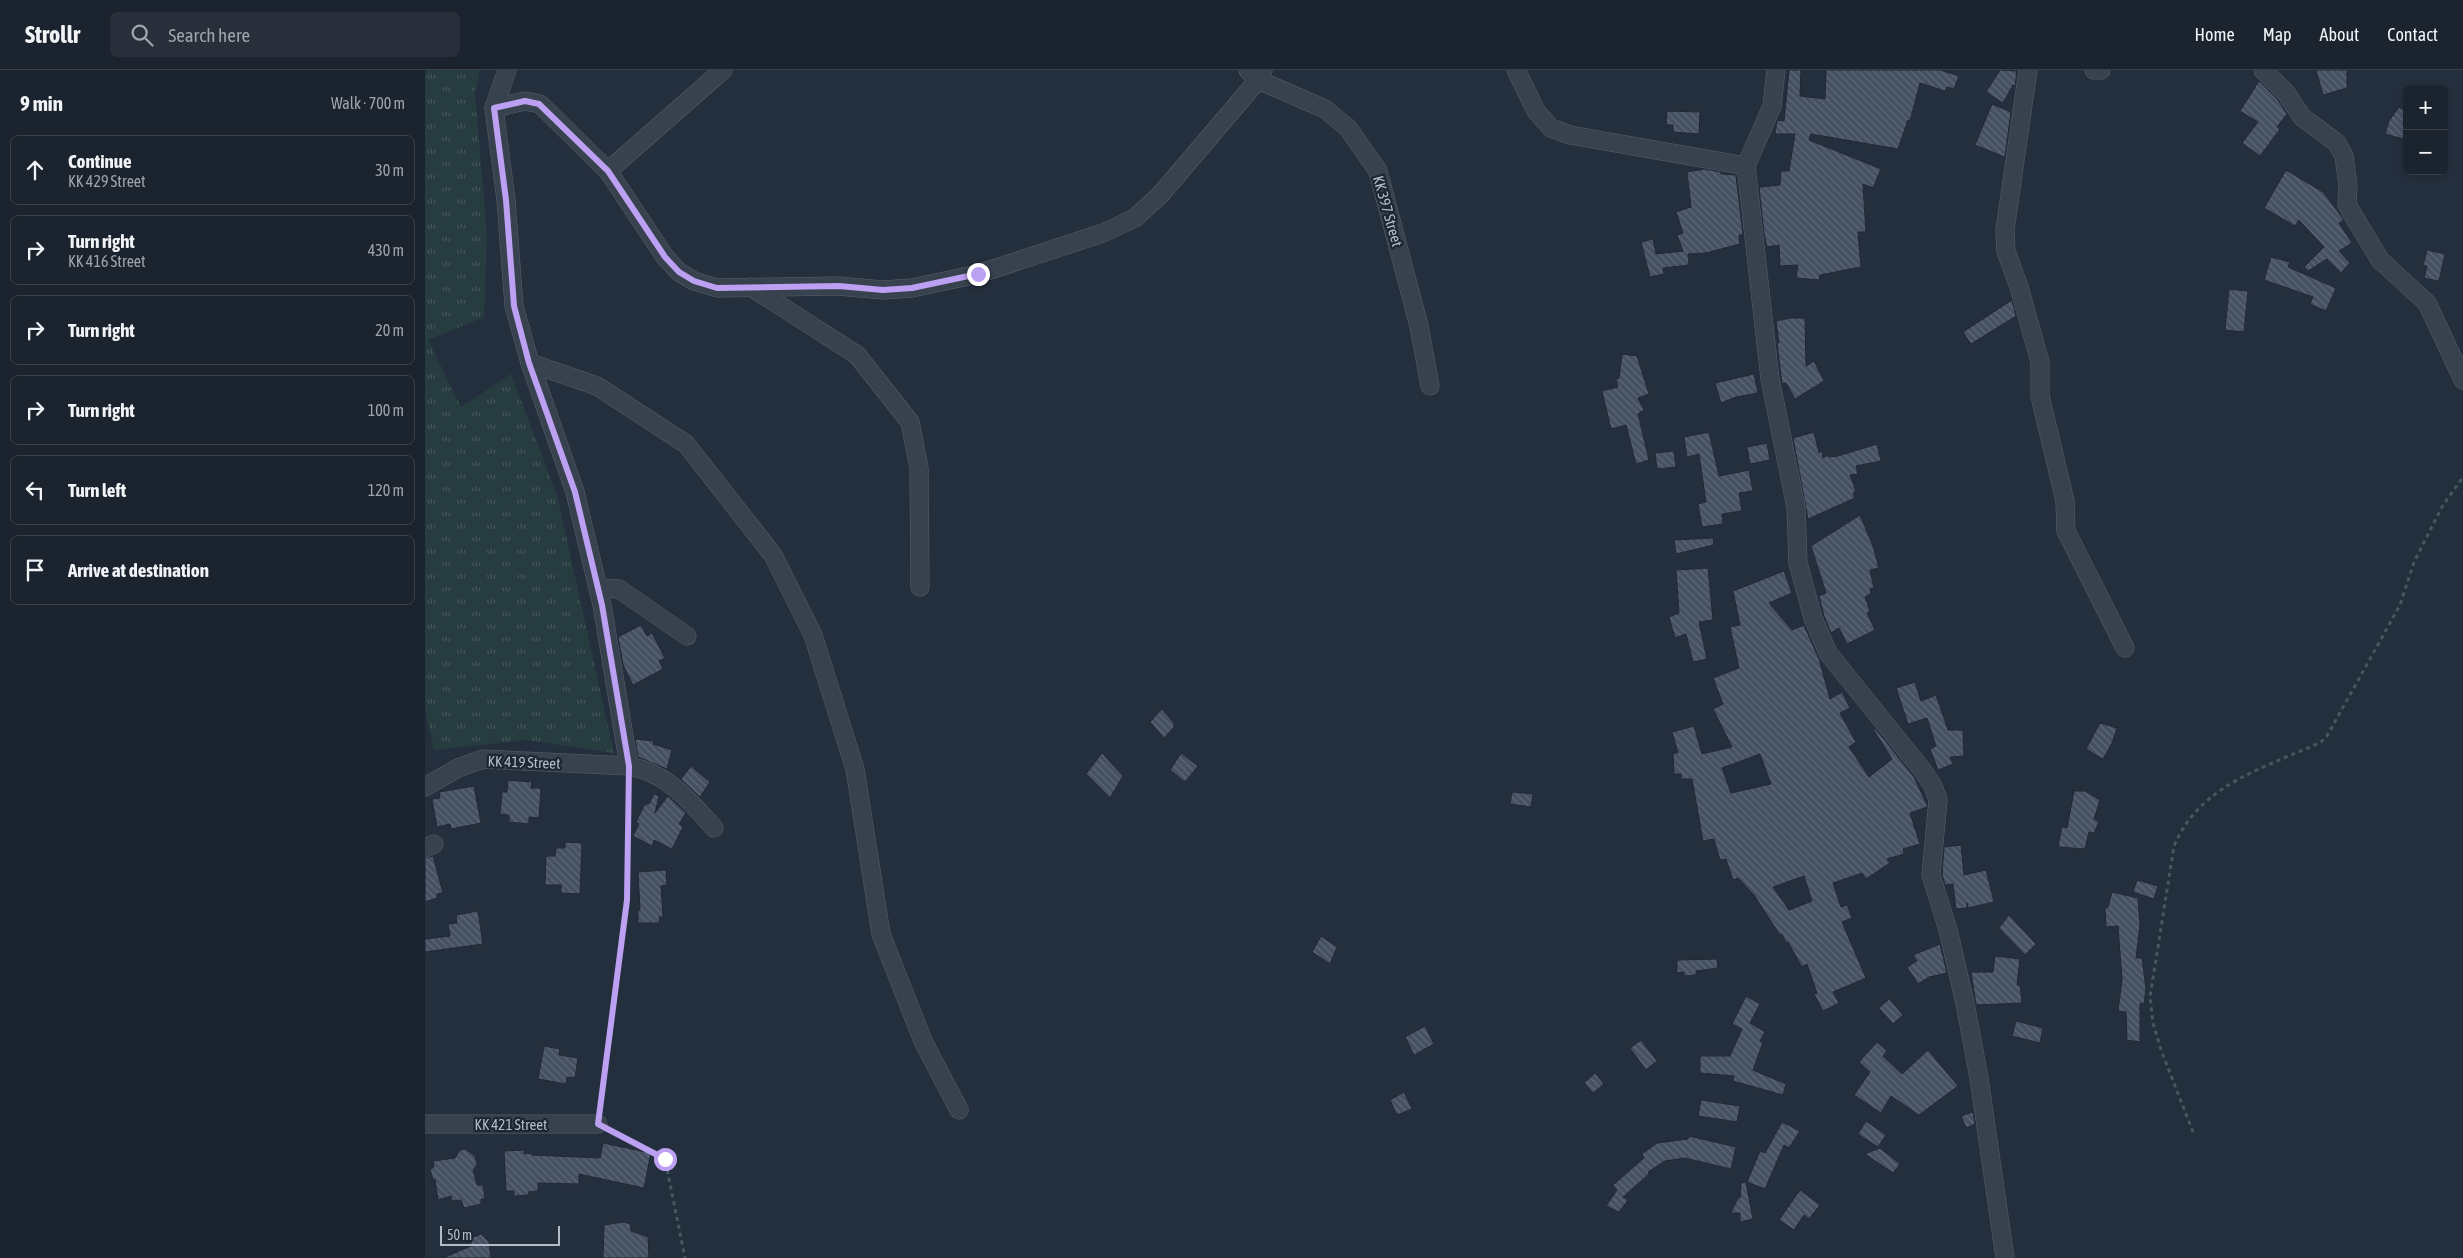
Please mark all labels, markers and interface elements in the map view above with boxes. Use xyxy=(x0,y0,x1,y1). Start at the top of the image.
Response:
search box xyxy=(110,12,460,57)
text: Strollr xyxy=(25,21,80,48)
icon: search xyxy=(128,21,156,49)
text: Search here xyxy=(168,24,250,46)
text: Home xyxy=(2195,24,2235,45)
text: Map xyxy=(2263,24,2292,45)
text: About xyxy=(2320,24,2359,45)
text: Contact xyxy=(2387,24,2438,45)
map controls xyxy=(2403,85,2448,175)
button: + xyxy=(2403,85,2448,130)
text: 9 min xyxy=(20,91,63,115)
text: Walk · 700 m xyxy=(331,94,405,112)
button: − xyxy=(2403,130,2448,175)
text: Continue xyxy=(68,150,132,172)
icon: ahead xyxy=(21,156,49,184)
text: 30 m xyxy=(375,161,404,179)
text: KK 429 Street xyxy=(68,172,146,190)
street label: KK 397 Street xyxy=(1370,174,1406,248)
text: Turn right xyxy=(68,230,135,252)
icon: right xyxy=(21,236,49,264)
text: 430 m xyxy=(368,241,404,259)
text: KK 416 Street xyxy=(68,252,146,270)
route end xyxy=(967,263,990,286)
icon: right xyxy=(21,316,49,344)
text: Turn right xyxy=(68,319,135,341)
text: 20 m xyxy=(375,321,404,339)
icon: right xyxy=(21,396,49,424)
text: Turn right xyxy=(68,399,135,421)
text: 100 m xyxy=(368,401,404,419)
icon: left xyxy=(21,476,49,504)
text: Turn left xyxy=(68,479,126,501)
text: 120 m xyxy=(368,481,404,499)
icon: arrive xyxy=(21,556,49,584)
text: Arrive at destination xyxy=(68,559,209,581)
street label: KK 419 Street xyxy=(487,752,561,772)
street label: KK 421 Street xyxy=(475,1116,547,1133)
route start xyxy=(654,1148,677,1171)
scale bar xyxy=(440,1223,560,1246)
text: 50 m xyxy=(447,1227,472,1243)

